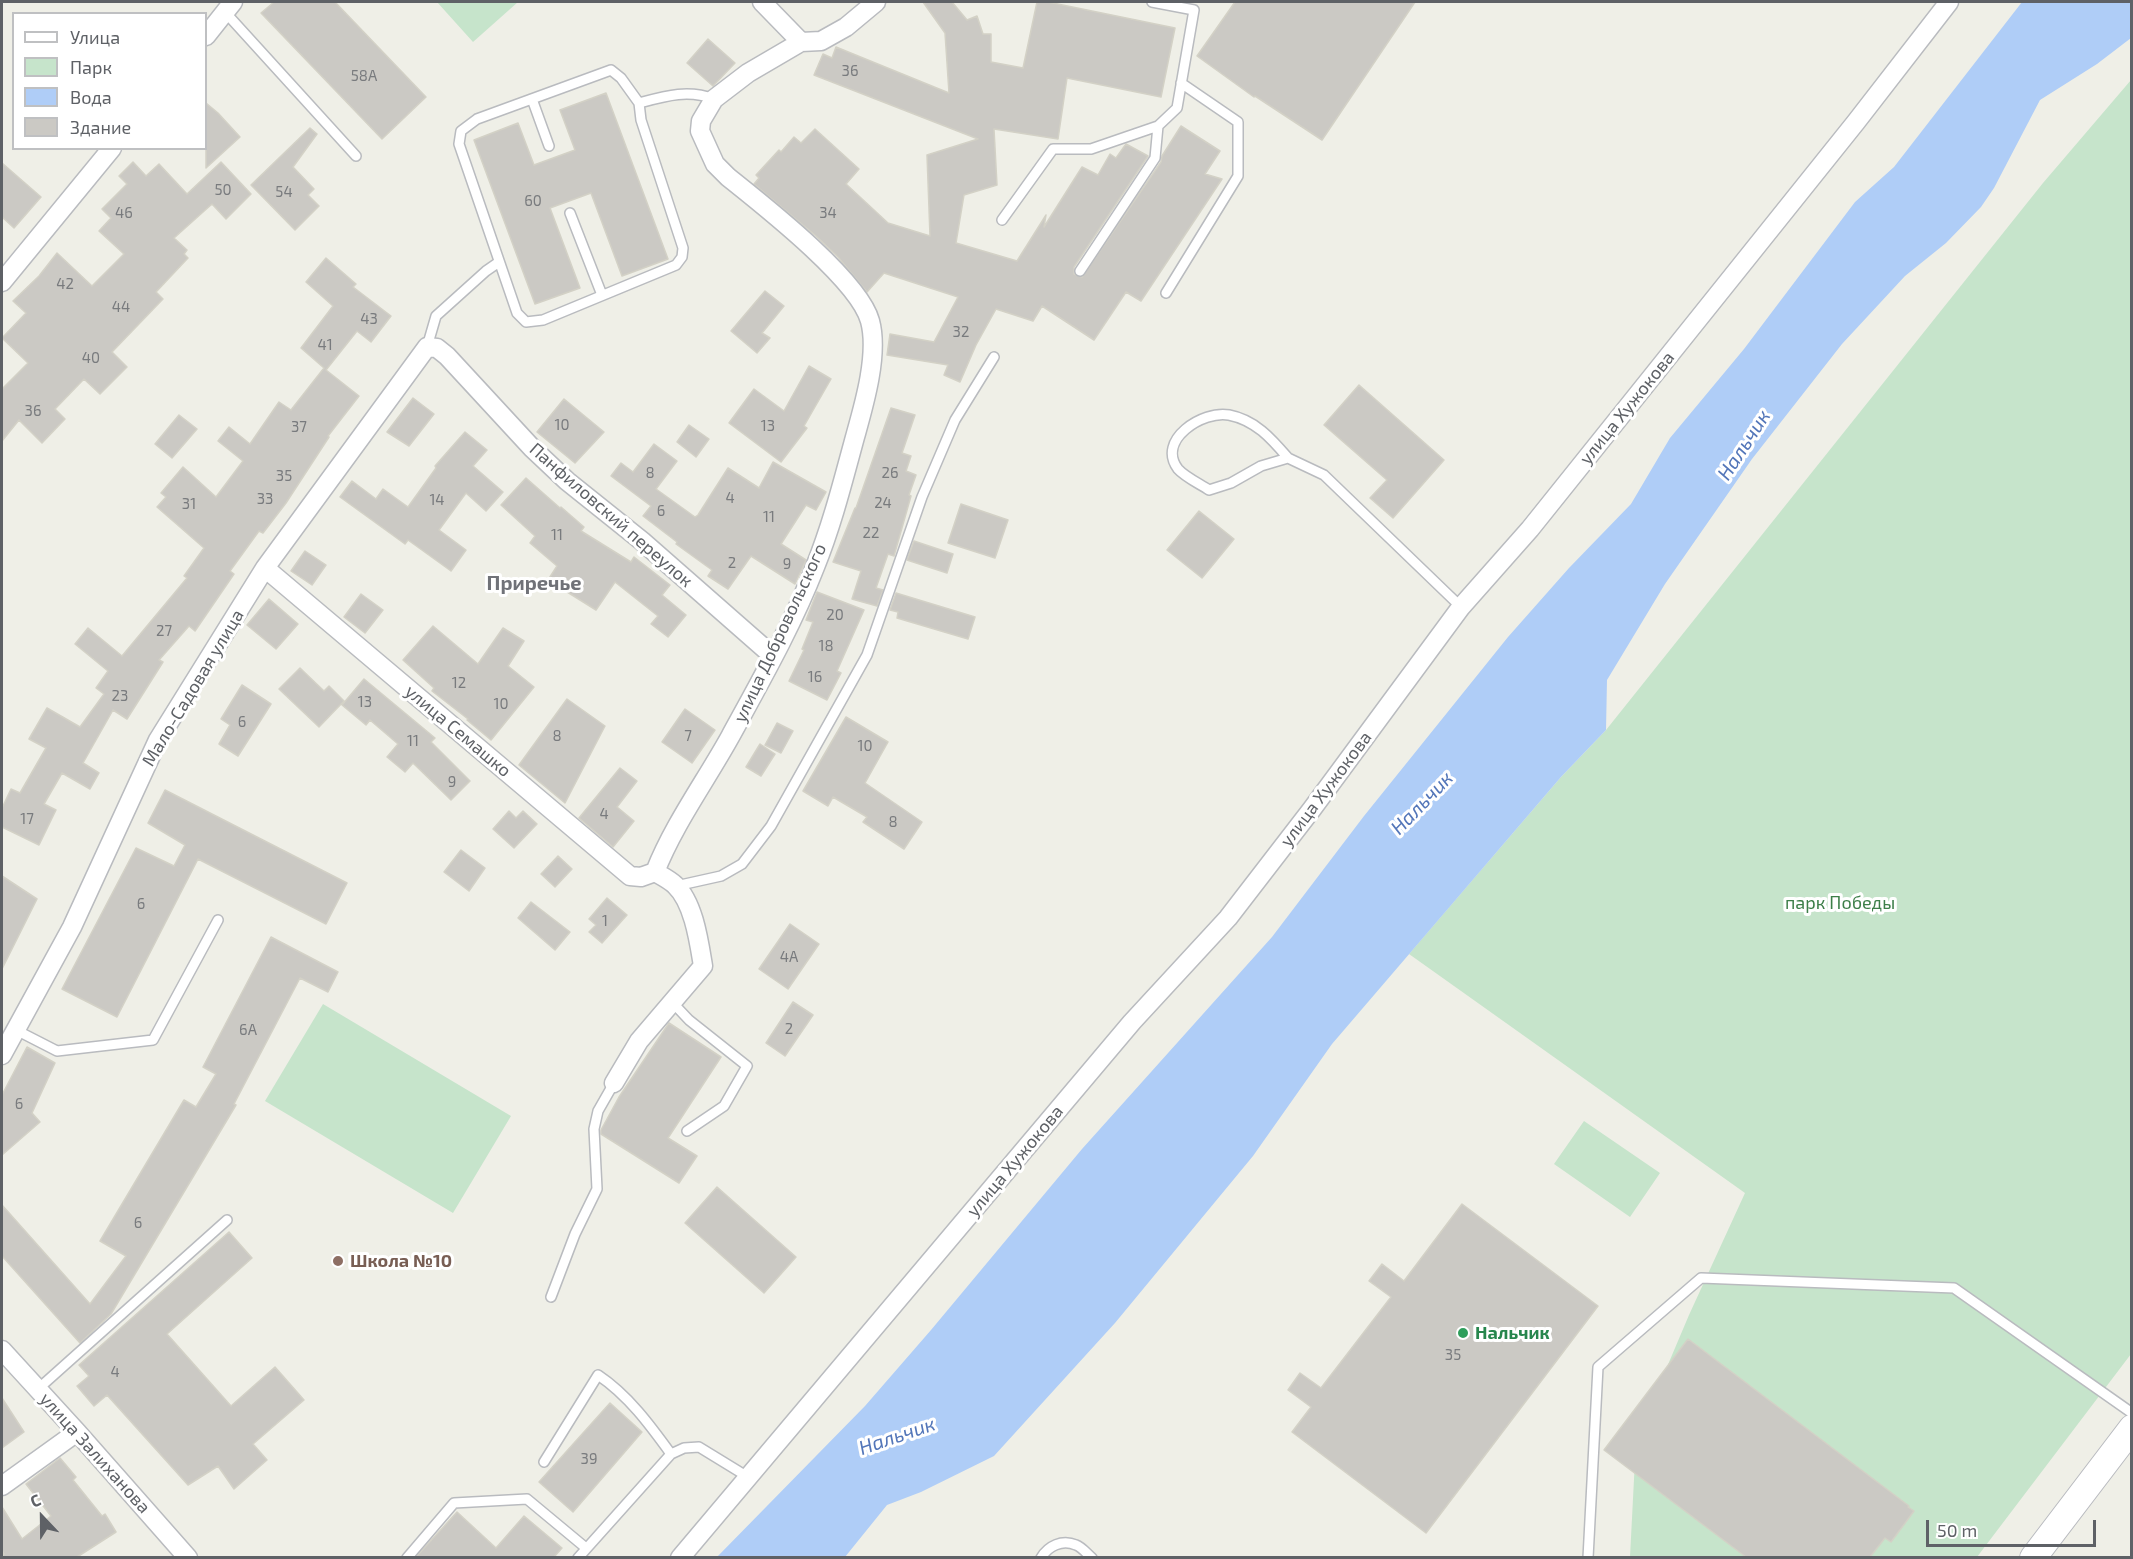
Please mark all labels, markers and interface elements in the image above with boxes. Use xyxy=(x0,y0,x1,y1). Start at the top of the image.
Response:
legend xyxy=(12,12,207,150)
text: Улица xyxy=(70,26,120,48)
text: Парк xyxy=(70,56,112,78)
house number: 36 xyxy=(842,62,858,80)
house number: 58А xyxy=(351,67,377,85)
text: Вода xyxy=(70,86,112,108)
text: Здание xyxy=(70,116,131,138)
house number: 50 xyxy=(214,181,232,199)
house number: 54 xyxy=(275,183,293,201)
house number: 60 xyxy=(524,192,542,210)
house number: 46 xyxy=(115,204,133,222)
house number: 34 xyxy=(819,204,837,222)
house number: 42 xyxy=(56,275,74,293)
house number: 44 xyxy=(112,298,130,316)
house number: 43 xyxy=(360,310,378,328)
house number: 32 xyxy=(953,323,969,341)
house number: 41 xyxy=(317,336,333,354)
street label: улица Хужокова xyxy=(1575,347,1679,469)
house number: 40 xyxy=(82,349,100,367)
house number: 36 xyxy=(25,402,41,420)
water label: Нальчик xyxy=(1712,405,1776,485)
house number: 10 xyxy=(554,416,570,434)
house number: 13 xyxy=(761,417,775,435)
house number: 37 xyxy=(291,418,307,436)
street label: Панфиловский переулок xyxy=(525,438,697,592)
house number: 8 xyxy=(645,464,655,482)
house number: 26 xyxy=(881,464,899,482)
house number: 35 xyxy=(276,467,292,485)
house number: 4 xyxy=(725,489,735,507)
house number: 33 xyxy=(257,490,273,508)
house number: 14 xyxy=(429,491,445,509)
house number: 24 xyxy=(874,494,892,512)
house number: 31 xyxy=(182,495,196,513)
house number: 6 xyxy=(657,502,665,520)
house number: 11 xyxy=(763,508,775,526)
house number: 22 xyxy=(863,524,879,542)
house number: 11 xyxy=(551,526,563,544)
street label: улица Добровольского xyxy=(729,540,831,726)
house number: 2 xyxy=(728,554,736,572)
house number: 9 xyxy=(783,555,791,573)
district label: Приречье xyxy=(487,571,581,595)
street label: Мало-Садовая улица xyxy=(138,606,248,770)
house number: 20 xyxy=(826,606,844,624)
house number: 27 xyxy=(156,622,172,640)
house number: 18 xyxy=(818,637,834,655)
house number: 16 xyxy=(808,668,822,686)
house number: 12 xyxy=(452,674,466,692)
street label: улица Семашко xyxy=(401,680,515,782)
house number: 23 xyxy=(112,687,128,705)
house number: 13 xyxy=(358,693,372,711)
house number: 10 xyxy=(493,695,509,713)
house number: 6 xyxy=(238,713,246,731)
house number: 8 xyxy=(552,727,562,745)
house number: 7 xyxy=(684,727,692,745)
street label: улица Хужокова xyxy=(1276,727,1376,851)
house number: 11 xyxy=(407,732,419,750)
house number: 10 xyxy=(857,737,873,755)
water label: Нальчик xyxy=(1386,766,1458,840)
house number: 9 xyxy=(448,773,456,791)
house number: 4 xyxy=(599,805,609,823)
house number: 17 xyxy=(20,810,34,828)
house number: 8 xyxy=(888,813,898,831)
park label: парк Победы xyxy=(1785,892,1895,914)
house number: 6 xyxy=(137,895,145,913)
house number: 1 xyxy=(602,912,608,930)
house number: 4А xyxy=(780,948,798,966)
house number: 2 xyxy=(785,1020,793,1038)
house number: 6А xyxy=(239,1021,257,1039)
house number: 6 xyxy=(15,1095,23,1113)
street label: улица Хужокова xyxy=(962,1101,1068,1221)
house number: 6 xyxy=(134,1214,142,1232)
place label: Школа №10 xyxy=(350,1250,452,1272)
marker: Школа №10 xyxy=(331,1254,345,1268)
place label: Нальчик xyxy=(1475,1322,1550,1344)
marker: Нальчик xyxy=(1456,1326,1470,1340)
house number: 35 xyxy=(1445,1346,1461,1364)
house number: 4 xyxy=(110,1363,120,1381)
street label: улица Залиханова xyxy=(35,1388,155,1518)
water label: Нальчик xyxy=(856,1412,938,1460)
house number: 39 xyxy=(581,1450,597,1468)
north arrow xyxy=(12,1487,72,1547)
text: С xyxy=(27,1489,43,1510)
scale bar xyxy=(1929,1508,2098,1546)
text: 50 m xyxy=(1937,1519,1977,1541)

